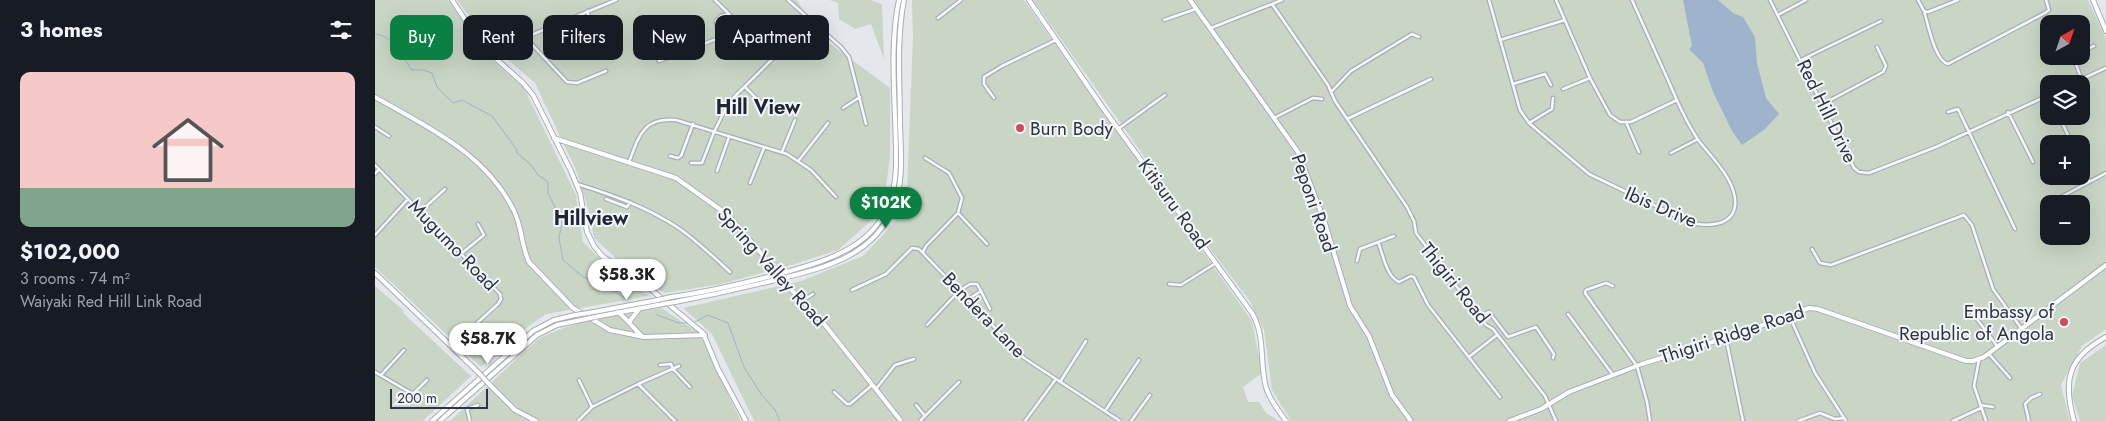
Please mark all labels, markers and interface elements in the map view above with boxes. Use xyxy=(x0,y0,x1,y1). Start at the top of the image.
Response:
text: 3 homes xyxy=(20,15,103,45)
chip: Buy xyxy=(390,15,453,60)
chip: Rent xyxy=(463,15,533,60)
chip: Filters xyxy=(543,15,623,60)
chip: New xyxy=(633,15,705,60)
chip: Apartment xyxy=(715,15,829,60)
north arrow xyxy=(2040,15,2090,65)
map controls xyxy=(2040,15,2090,245)
icon: filters xyxy=(327,16,355,44)
street label: Red Hill Drive xyxy=(1790,55,1864,168)
button: layers xyxy=(2040,75,2090,125)
district label: Hill View xyxy=(716,93,801,122)
icon: home xyxy=(143,105,233,195)
place label: Burn Body xyxy=(1030,115,1114,142)
marker: Burn Body xyxy=(1014,122,1026,134)
button: + xyxy=(2040,135,2090,185)
street label: Peponi Road xyxy=(1285,150,1343,256)
street label: Kitisuru Road xyxy=(1132,153,1216,255)
street label: Ibis Drive xyxy=(1621,180,1701,234)
pin: $102K xyxy=(851,186,921,229)
text: $102K xyxy=(861,191,911,214)
street label: Mugumo Road xyxy=(402,193,504,297)
button: − xyxy=(2040,195,2090,245)
street label: Spring Valley Road xyxy=(711,201,833,333)
district label: Hillview xyxy=(554,204,629,233)
text: $102,000 xyxy=(20,237,120,267)
street label: Thigiri Road xyxy=(1414,237,1496,329)
pin: $58.3K xyxy=(586,258,668,301)
text: $58.3K xyxy=(599,263,655,286)
street label: Bendera Lane xyxy=(936,266,1032,364)
text: 3 rooms · 74 m² xyxy=(20,267,130,290)
text: Waiyaki Red Hill Link Road xyxy=(20,290,202,313)
street label: Thigiri Ridge Road xyxy=(1656,298,1808,370)
place label: Embassy of Republic of Angola xyxy=(1899,298,2055,347)
marker: Embassy of Republic of Angola xyxy=(2058,316,2070,328)
pin: $58.7K xyxy=(447,322,529,365)
text: $58.7K xyxy=(460,327,516,350)
scale bar xyxy=(390,386,487,409)
text: 200 m xyxy=(397,388,437,408)

